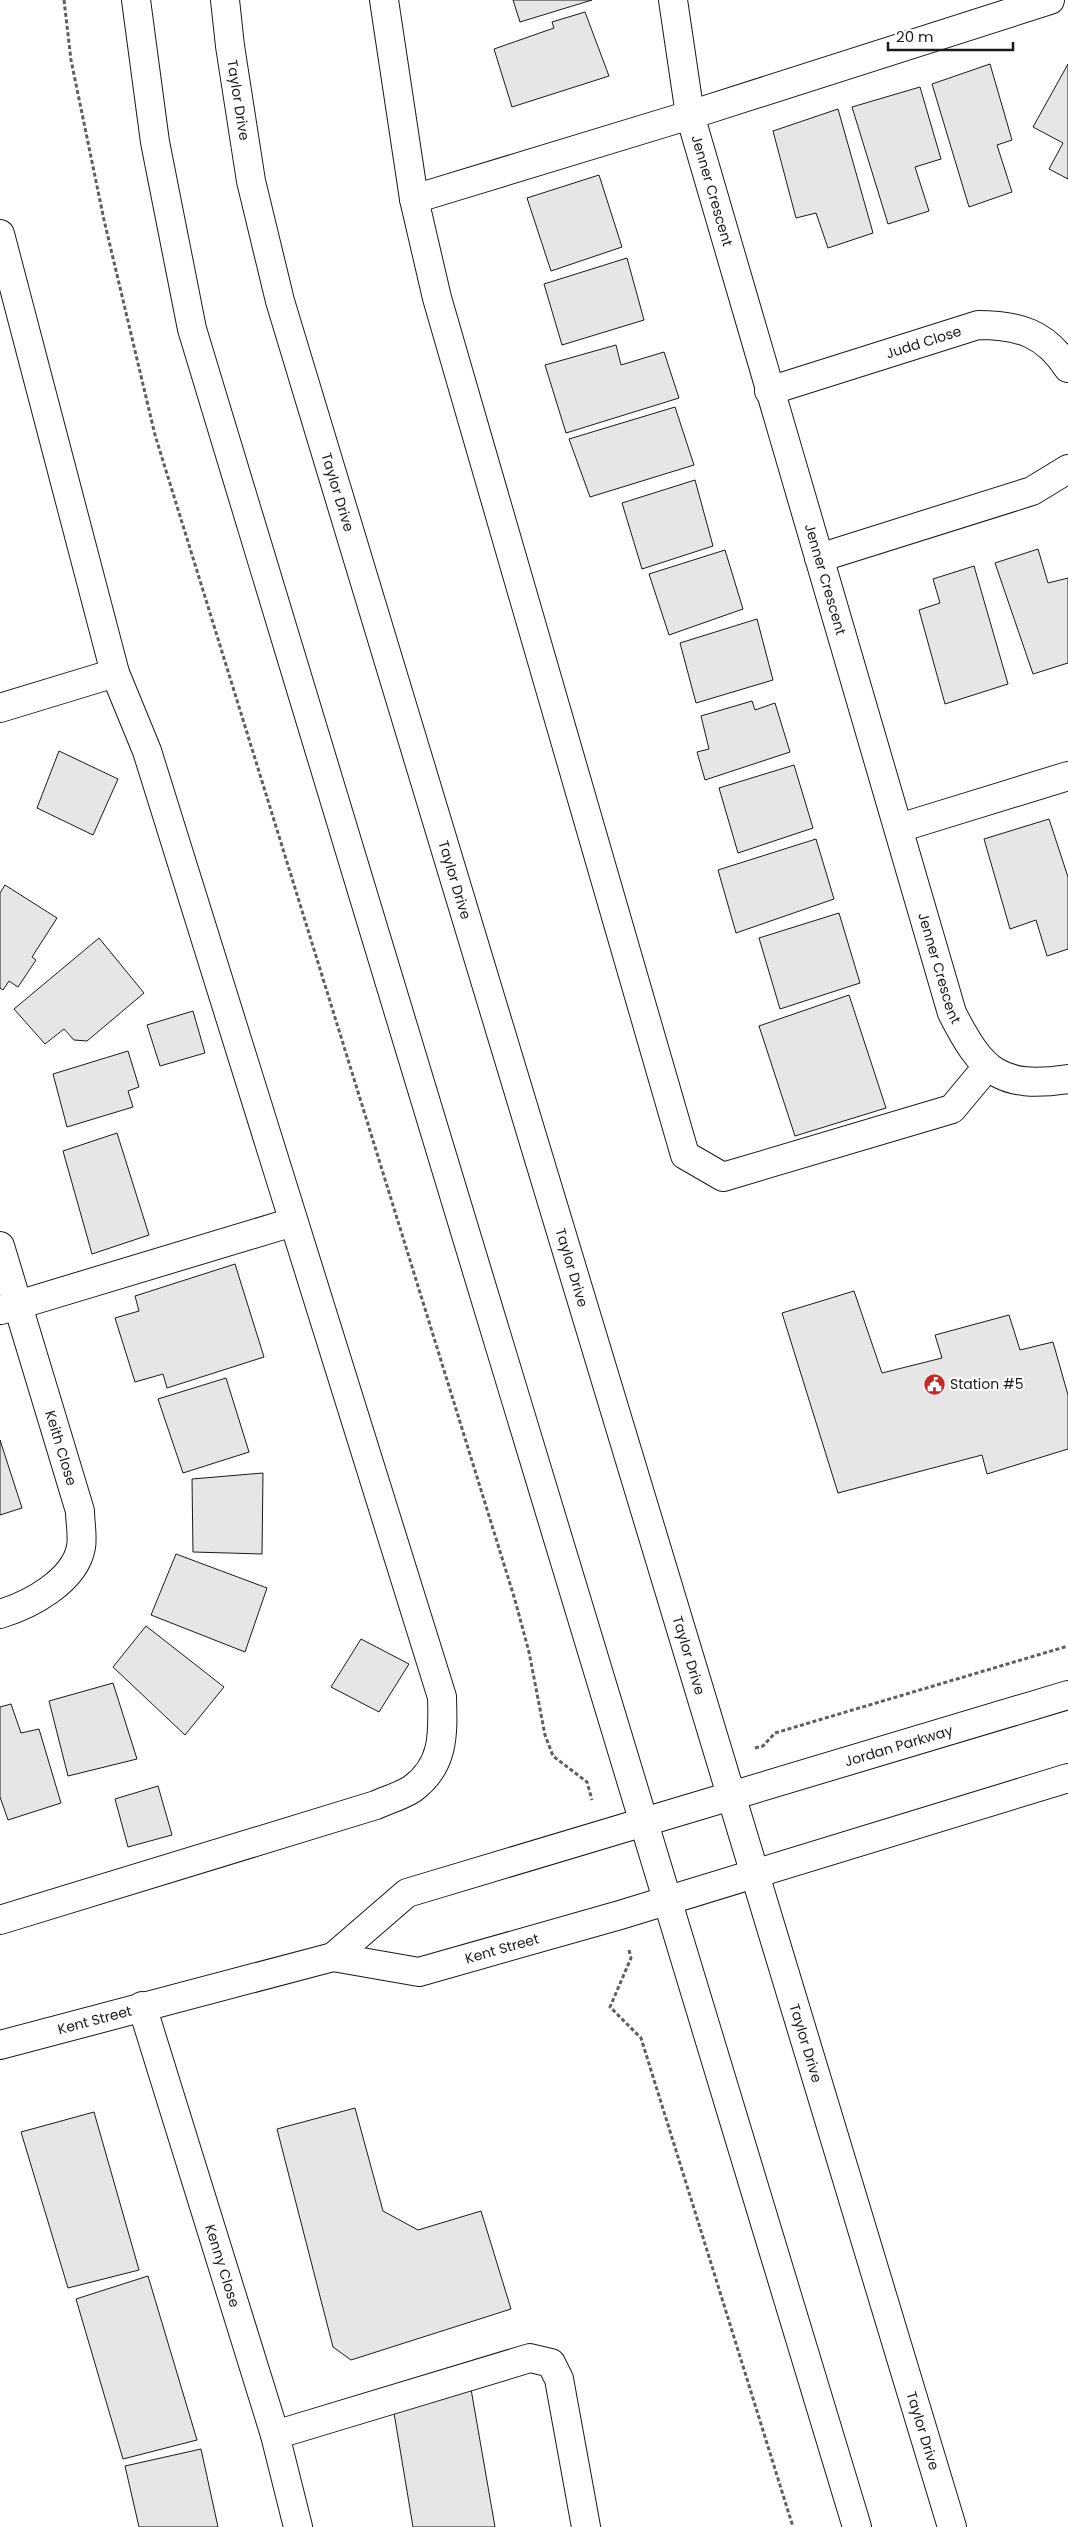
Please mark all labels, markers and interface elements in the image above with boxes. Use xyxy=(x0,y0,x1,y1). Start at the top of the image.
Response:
scale bar xyxy=(888,20,1013,52)
text: 20 m xyxy=(896,26,934,47)
street label: Taylor Drive xyxy=(222,58,255,142)
street label: Jenner Crescent xyxy=(686,133,738,249)
street label: Judd Close xyxy=(883,321,964,364)
street label: Taylor Drive xyxy=(316,450,359,534)
street label: Jenner Crescent xyxy=(800,521,851,637)
street label: Taylor Drive xyxy=(433,838,476,922)
street label: Jenner Crescent xyxy=(913,910,966,1027)
street label: Taylor Drive xyxy=(550,1226,593,1310)
public building icon: Station #5 xyxy=(922,1372,946,1396)
place label: Station #5 xyxy=(950,1374,1024,1394)
street label: Keith Close xyxy=(40,1408,82,1488)
street label: Taylor Drive xyxy=(667,1613,710,1697)
street label: Jordan Parkway xyxy=(842,1720,955,1771)
street label: Kent Street xyxy=(463,1928,541,1968)
street label: Kent Street xyxy=(55,2001,134,2039)
street label: Taylor Drive xyxy=(785,2001,827,2085)
street label: Kenny Close xyxy=(200,2222,245,2310)
street label: Taylor Drive xyxy=(902,2389,944,2473)

